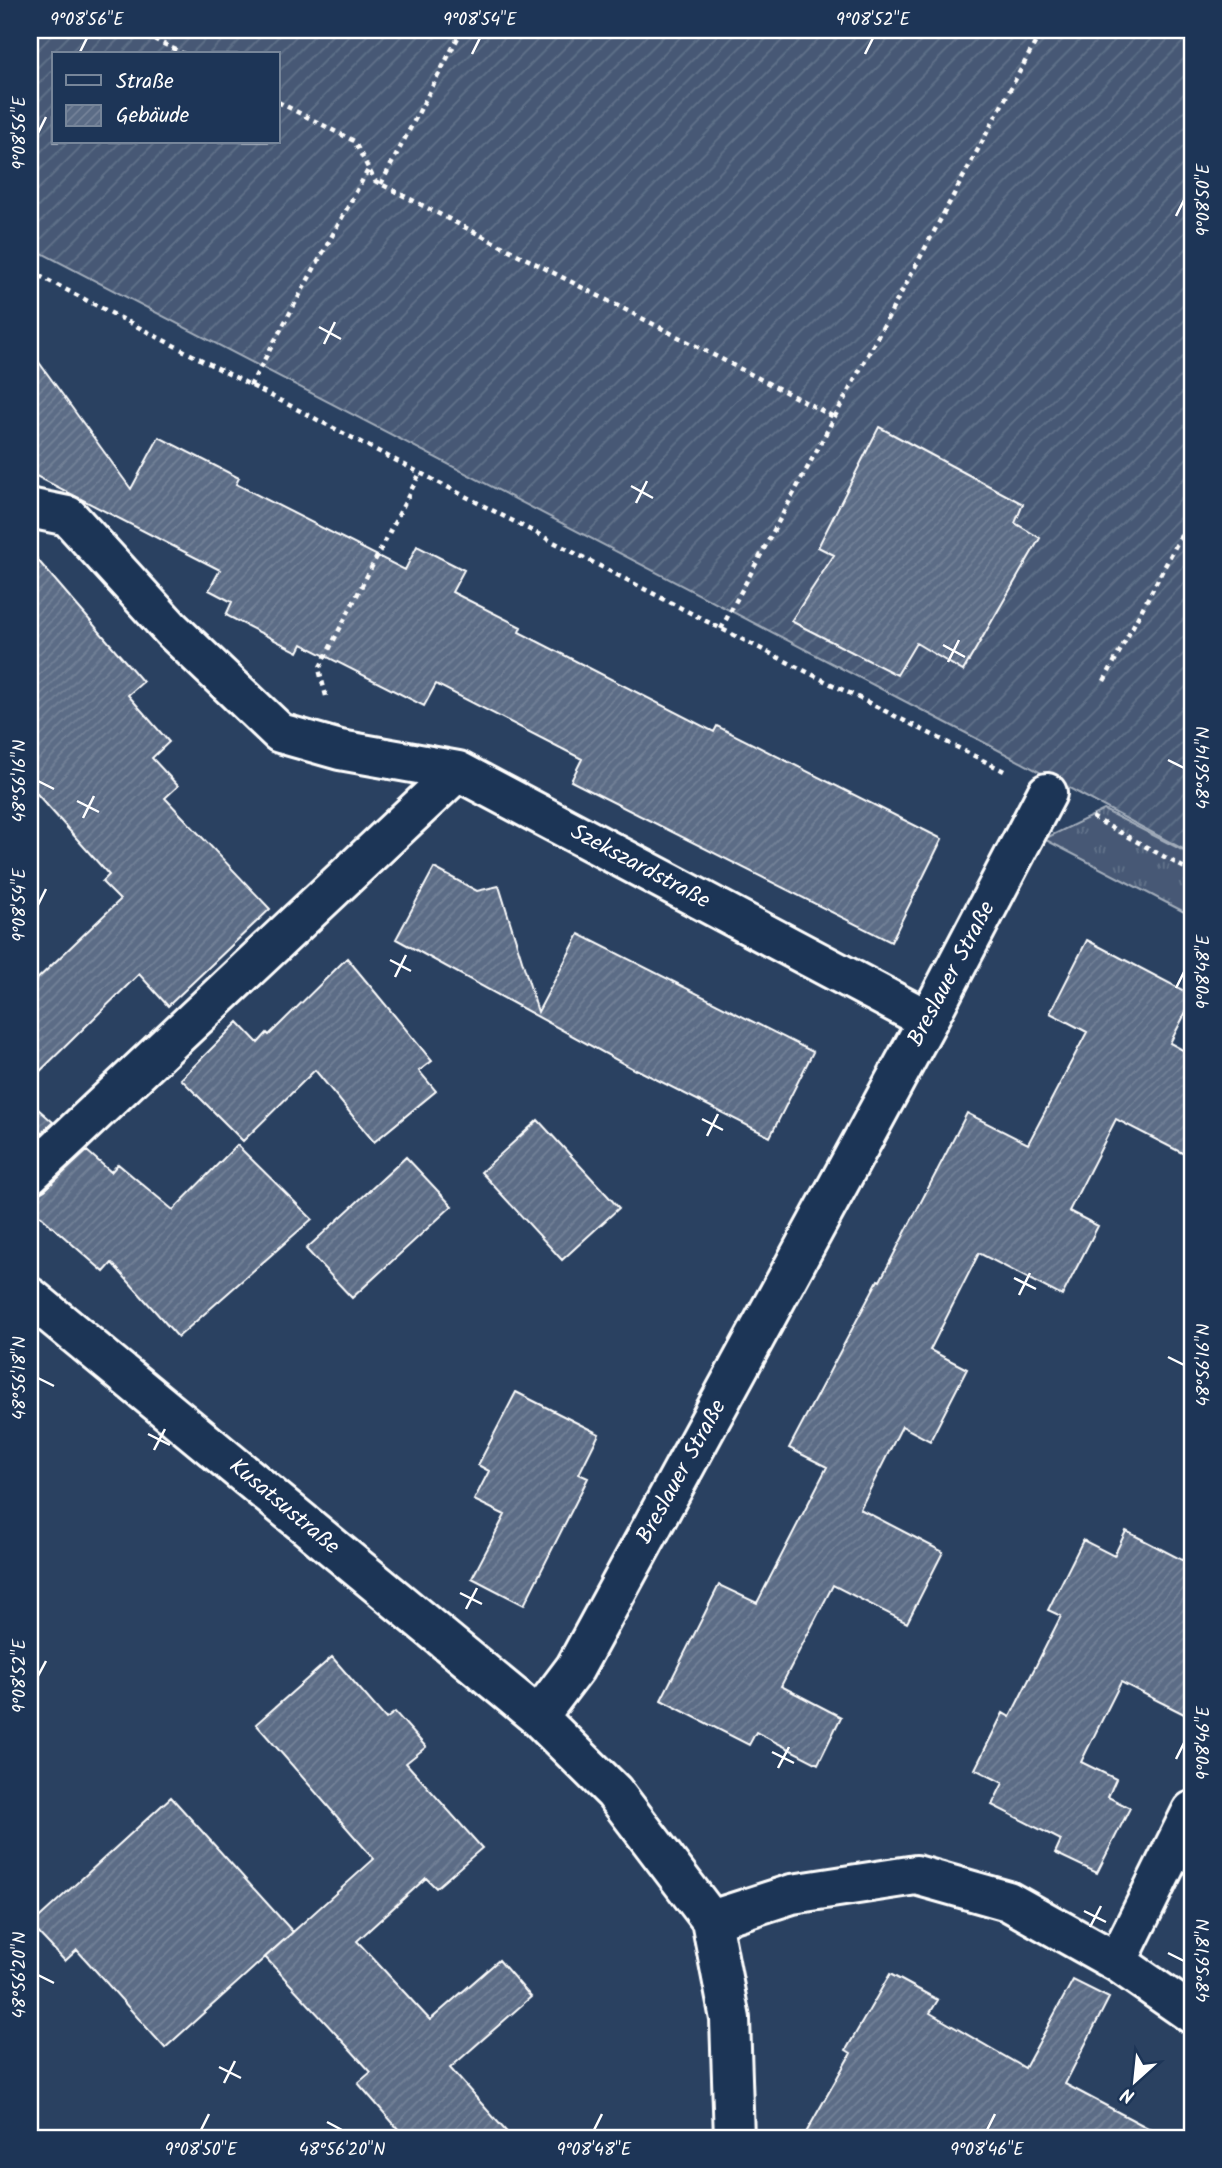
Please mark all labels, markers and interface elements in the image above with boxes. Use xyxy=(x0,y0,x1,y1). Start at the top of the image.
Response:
text: 9°08'56"E xyxy=(50,6,124,35)
text: 9°08'54"E xyxy=(443,6,517,35)
text: 9°08'52"E xyxy=(836,6,910,35)
legend xyxy=(52,52,280,144)
text: Straße xyxy=(116,66,174,99)
text: 9°08'56"E xyxy=(6,96,35,170)
text: Gebäude xyxy=(116,100,190,133)
text: 9°08'50"E xyxy=(1190,163,1219,236)
text: 48°56'14"N xyxy=(1190,727,1219,809)
text: 48°56'16"N xyxy=(6,740,35,822)
street label: Szekszardstraße xyxy=(563,815,717,919)
text: 9°08'54"E xyxy=(6,868,35,942)
street label: Breslauer Straße xyxy=(898,895,1006,1053)
text: 9°08'48"E xyxy=(1190,934,1219,1009)
text: 48°56'16"N xyxy=(1190,1324,1219,1406)
text: 48°56'18"N xyxy=(6,1336,35,1420)
street label: Breslauer Straße xyxy=(627,1393,737,1551)
street label: Kusatsustraße xyxy=(220,1450,348,1564)
text: 9°08'52"E xyxy=(6,1639,35,1713)
text: 9°08'46"E xyxy=(1190,1706,1219,1780)
text: 48°56'18"N xyxy=(1190,1919,1219,2003)
text: 48°56'20"N xyxy=(6,1932,35,2018)
north arrow xyxy=(1100,2046,1170,2116)
text: N xyxy=(1116,2078,1140,2110)
text: 9°08'50"E xyxy=(165,2136,238,2165)
text: 48°56'20"N xyxy=(299,2136,385,2165)
text: 9°08'48"E xyxy=(557,2136,632,2165)
text: 9°08'46"E xyxy=(950,2136,1024,2165)

